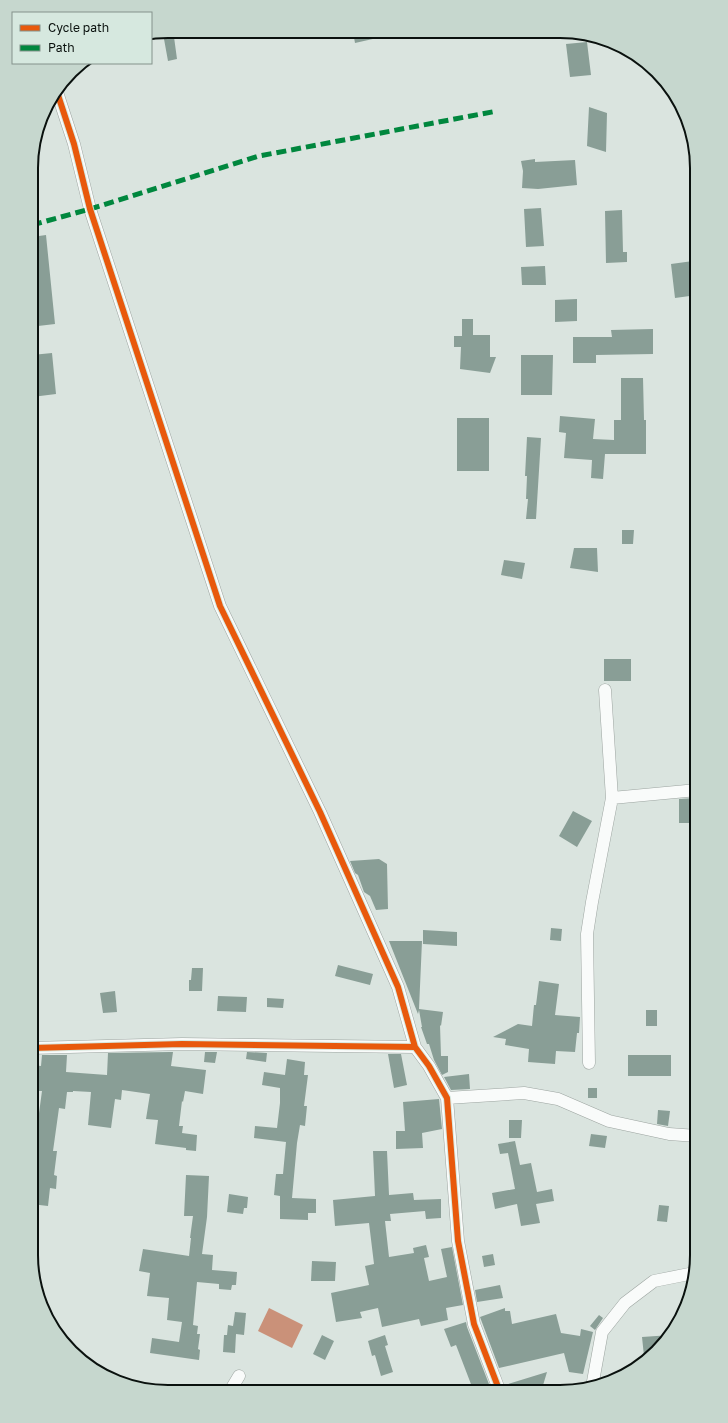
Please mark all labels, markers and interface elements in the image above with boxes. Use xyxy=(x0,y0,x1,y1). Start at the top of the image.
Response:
legend xyxy=(12,12,152,64)
text: Cycle path xyxy=(48,20,109,35)
text: Path xyxy=(48,40,75,55)

